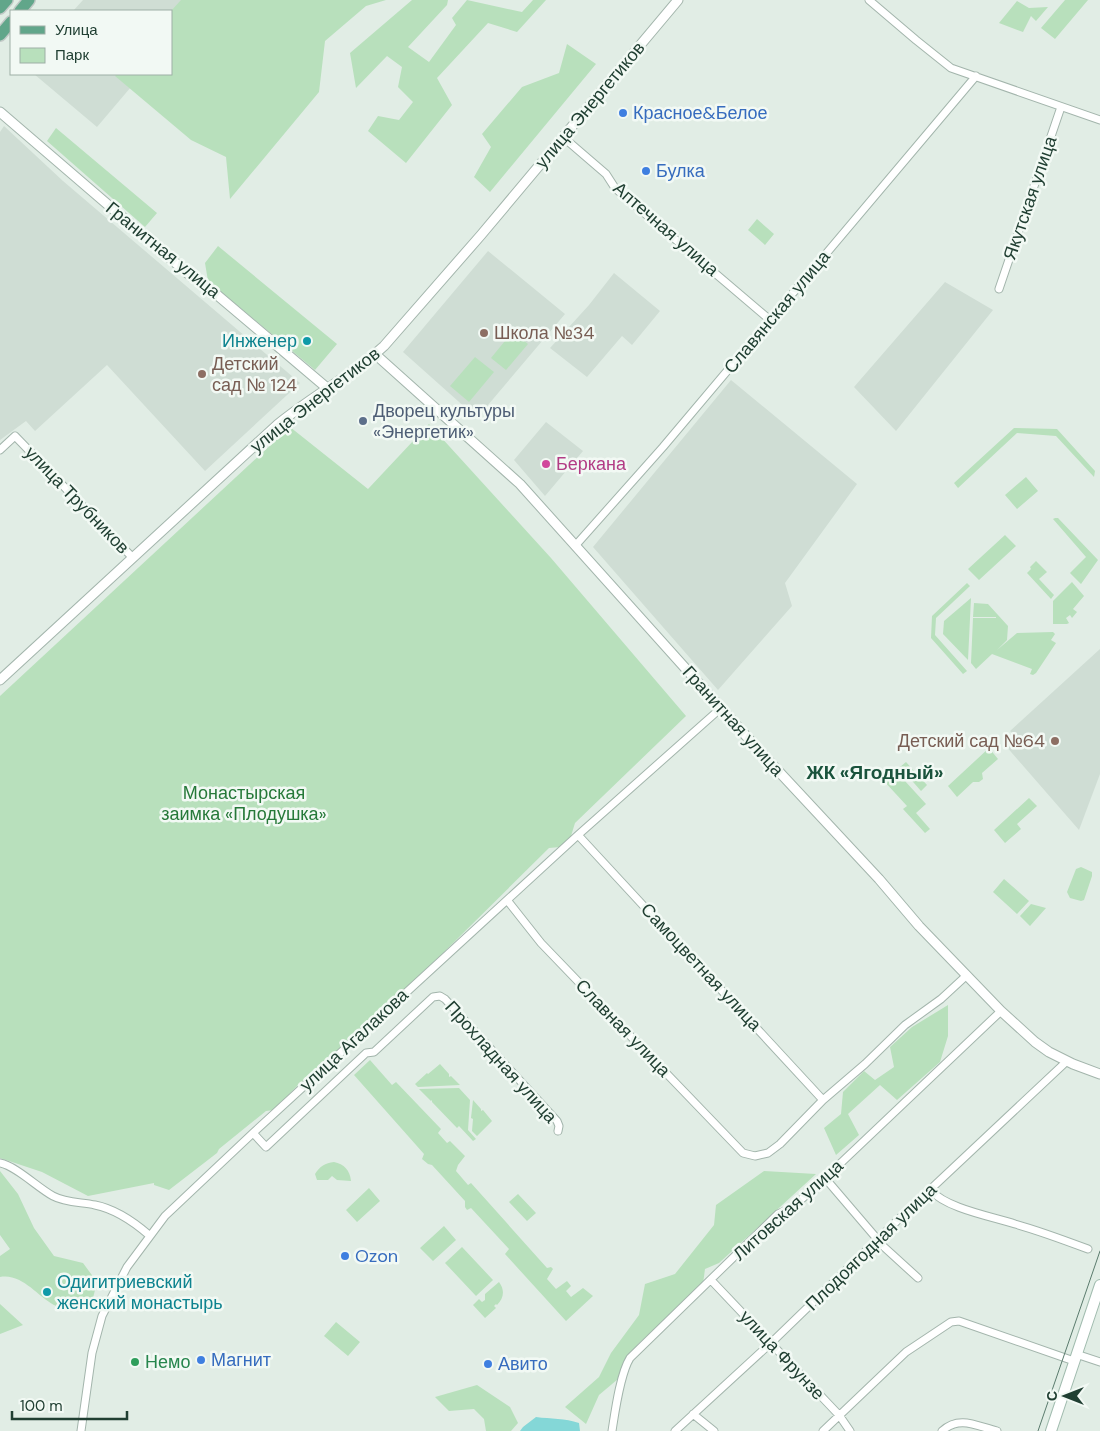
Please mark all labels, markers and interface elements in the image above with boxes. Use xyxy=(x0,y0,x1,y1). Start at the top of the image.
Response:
legend xyxy=(10,10,172,75)
text: Улица xyxy=(55,20,98,40)
street label: улица Энергетиков xyxy=(530,36,650,174)
text: Парк xyxy=(55,45,89,65)
place label: Красное&Белое xyxy=(633,101,768,125)
marker: Красное&Белое xyxy=(617,107,629,119)
street label: Якутская улица xyxy=(998,132,1063,263)
place label: Булка xyxy=(656,159,706,183)
marker: Булка xyxy=(640,165,652,177)
street label: Аптечная улица xyxy=(608,176,725,282)
street label: Гранитная улица xyxy=(101,196,226,304)
street label: Славянская улица xyxy=(718,245,836,379)
place label: Школа №34 xyxy=(494,321,594,345)
marker: Школа №34 xyxy=(478,327,490,339)
place label: Инженер xyxy=(222,329,297,353)
marker: Инженер xyxy=(301,335,313,347)
street label: улица Энергетиков xyxy=(245,342,385,458)
place label: Детский сад № 124 xyxy=(212,352,297,397)
marker: Детский сад № 124 xyxy=(196,368,208,380)
place label: Дворец культуры «Энергетик» xyxy=(373,399,515,444)
marker: Дворец культуры «Энергетик» xyxy=(357,415,369,427)
street label: улица Трубников xyxy=(19,441,135,559)
place label: Беркана xyxy=(556,452,627,476)
marker: Беркана xyxy=(540,458,552,470)
street label: Гранитная улица xyxy=(677,661,790,782)
place label: Детский сад №64 xyxy=(898,729,1045,753)
marker: Детский сад №64 xyxy=(1049,735,1061,747)
district label: ЖК «Ягодный» xyxy=(806,760,943,785)
park label: Монастырская заимка «Плодушка» xyxy=(161,781,327,826)
street label: Самоцветная улица xyxy=(635,898,767,1037)
street label: Славная улица xyxy=(570,974,676,1083)
street label: улица Агалакова xyxy=(294,983,414,1097)
street label: Прохладная улица xyxy=(440,996,563,1129)
street label: Литовская улица xyxy=(728,1153,849,1266)
street label: Плодоягодная улица xyxy=(800,1177,943,1316)
place label: Ozon xyxy=(355,1244,398,1268)
marker: Ozon xyxy=(339,1250,351,1262)
place label: Одигитриевский женский монастырь xyxy=(57,1270,223,1315)
marker: Одигитриевский женский монастырь xyxy=(41,1286,53,1298)
street label: улица Фрунзе xyxy=(734,1305,830,1405)
place label: Магнит xyxy=(211,1348,271,1372)
place label: Немо xyxy=(145,1350,190,1374)
place label: Авито xyxy=(498,1352,548,1376)
marker: Магнит xyxy=(195,1354,207,1366)
marker: Немо xyxy=(129,1356,141,1368)
marker: Авито xyxy=(482,1358,494,1370)
north arrow xyxy=(1040,1371,1090,1421)
scale bar xyxy=(12,1388,128,1420)
text: С xyxy=(1043,1391,1061,1401)
text: 100 m xyxy=(20,1396,63,1416)

